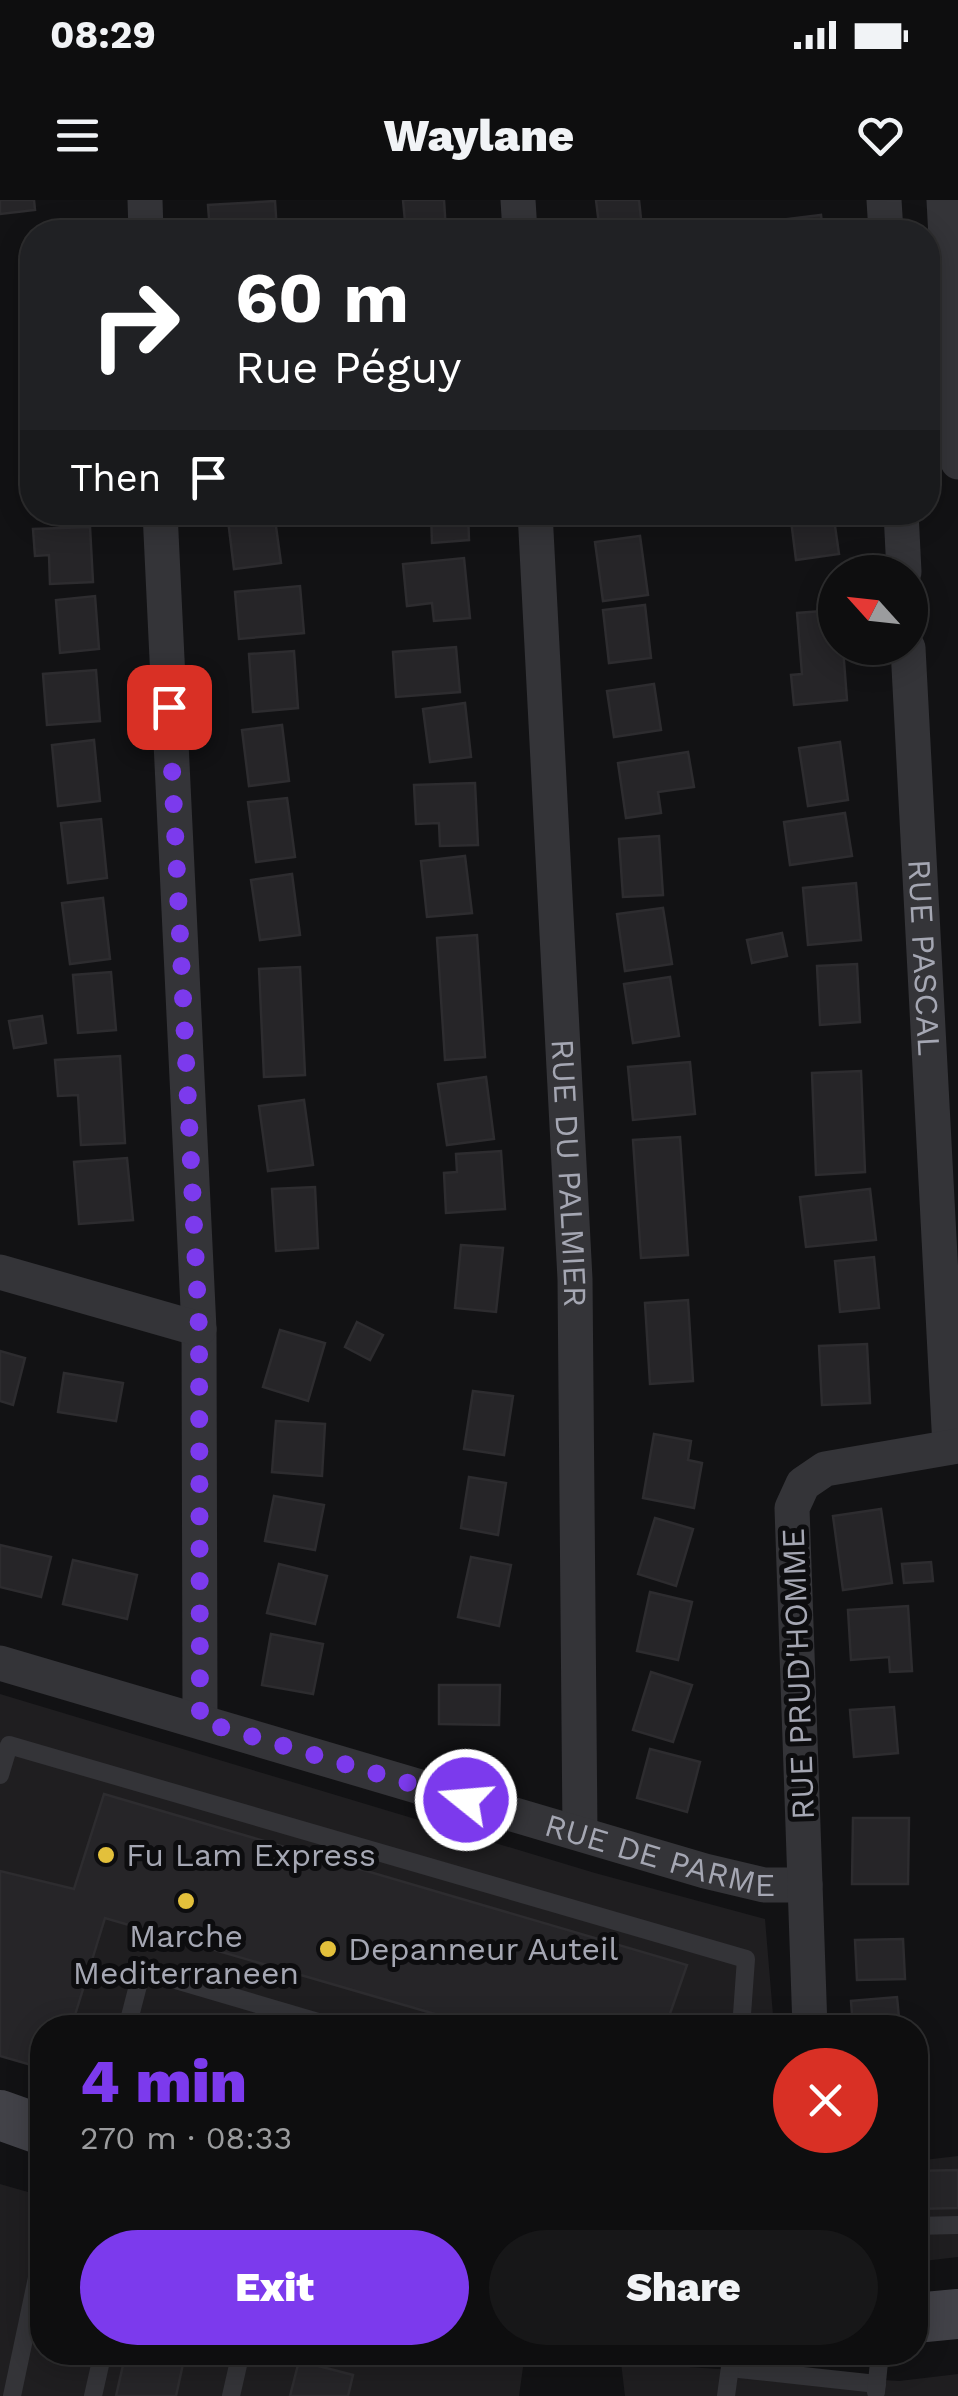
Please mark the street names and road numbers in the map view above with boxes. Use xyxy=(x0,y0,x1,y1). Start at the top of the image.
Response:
street label: RUE PASCAL xyxy=(900,858,948,1057)
street label: RUE DU PALMIER xyxy=(544,1038,594,1307)
street label: RUE PRUD'HOMME xyxy=(774,1528,822,1820)
street label: RUE DE PARME xyxy=(540,1806,775,1904)

